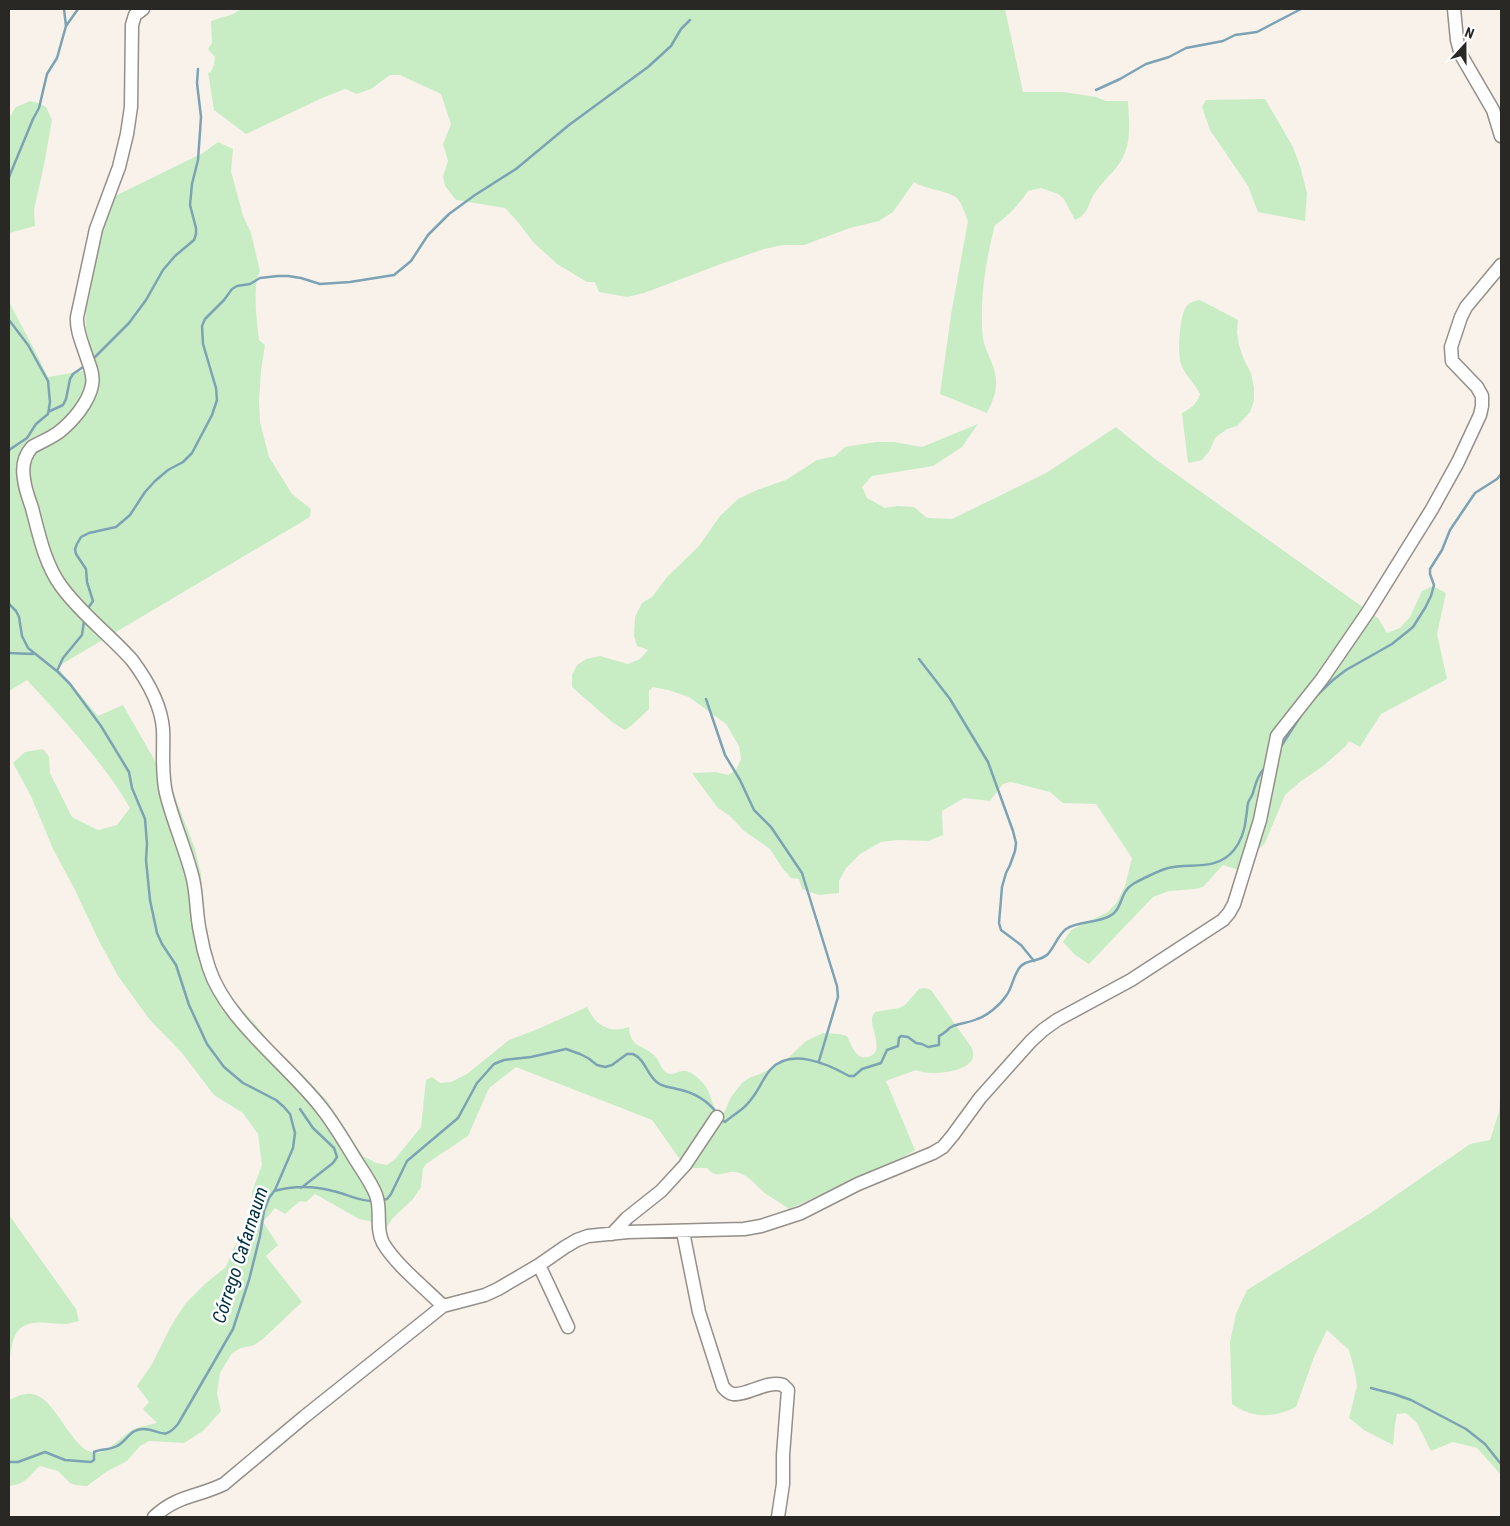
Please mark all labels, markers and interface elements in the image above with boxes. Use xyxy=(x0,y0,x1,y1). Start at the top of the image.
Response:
north arrow xyxy=(1440,20,1490,70)
text: N xyxy=(1463,24,1477,42)
water label: Córrego Cafarnaum xyxy=(207,1184,273,1326)

